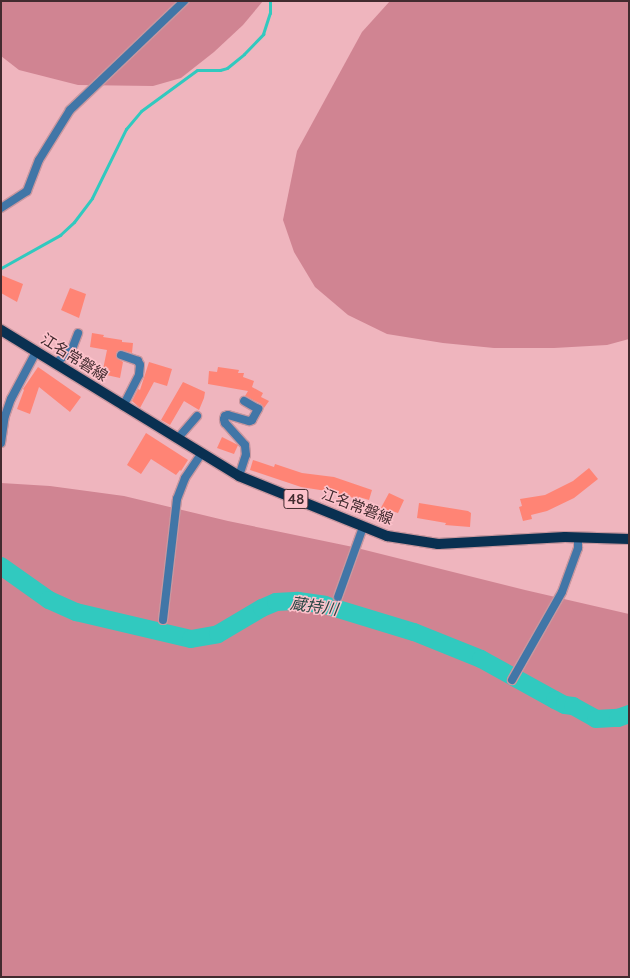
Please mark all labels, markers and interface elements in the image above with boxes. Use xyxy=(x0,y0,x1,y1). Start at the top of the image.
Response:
street label: 江名常磐線 xyxy=(37,330,111,386)
street label: 江名常磐線 xyxy=(319,485,395,529)
road number: 48 xyxy=(283,487,309,511)
water label: 蔵持川 xyxy=(289,594,339,620)

